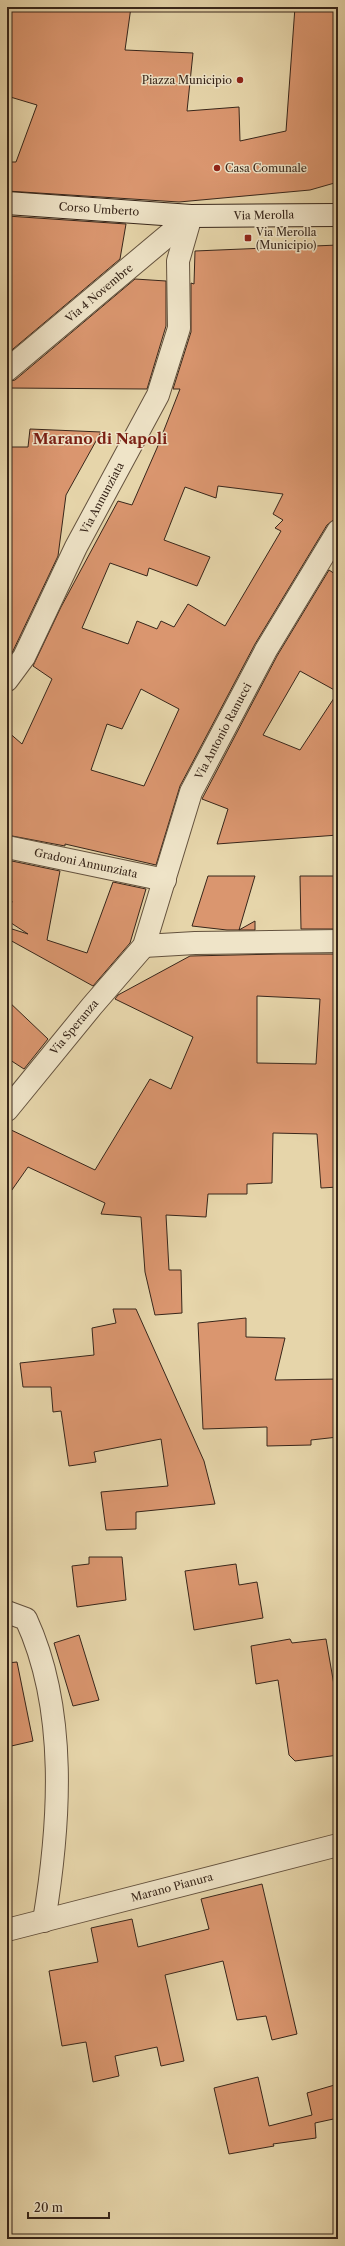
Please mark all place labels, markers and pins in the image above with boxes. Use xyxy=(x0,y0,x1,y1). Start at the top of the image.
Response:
place label: Piazza Municipio xyxy=(142,73,232,87)
marker: Piazza Municipio xyxy=(235,75,245,85)
place label: Casa Comunale xyxy=(225,161,307,175)
marker: Casa Comunale xyxy=(212,163,222,173)
place label: Via Merolla (Municipio) xyxy=(255,225,317,252)
marker: Via Merolla (Municipio) xyxy=(243,233,253,243)

